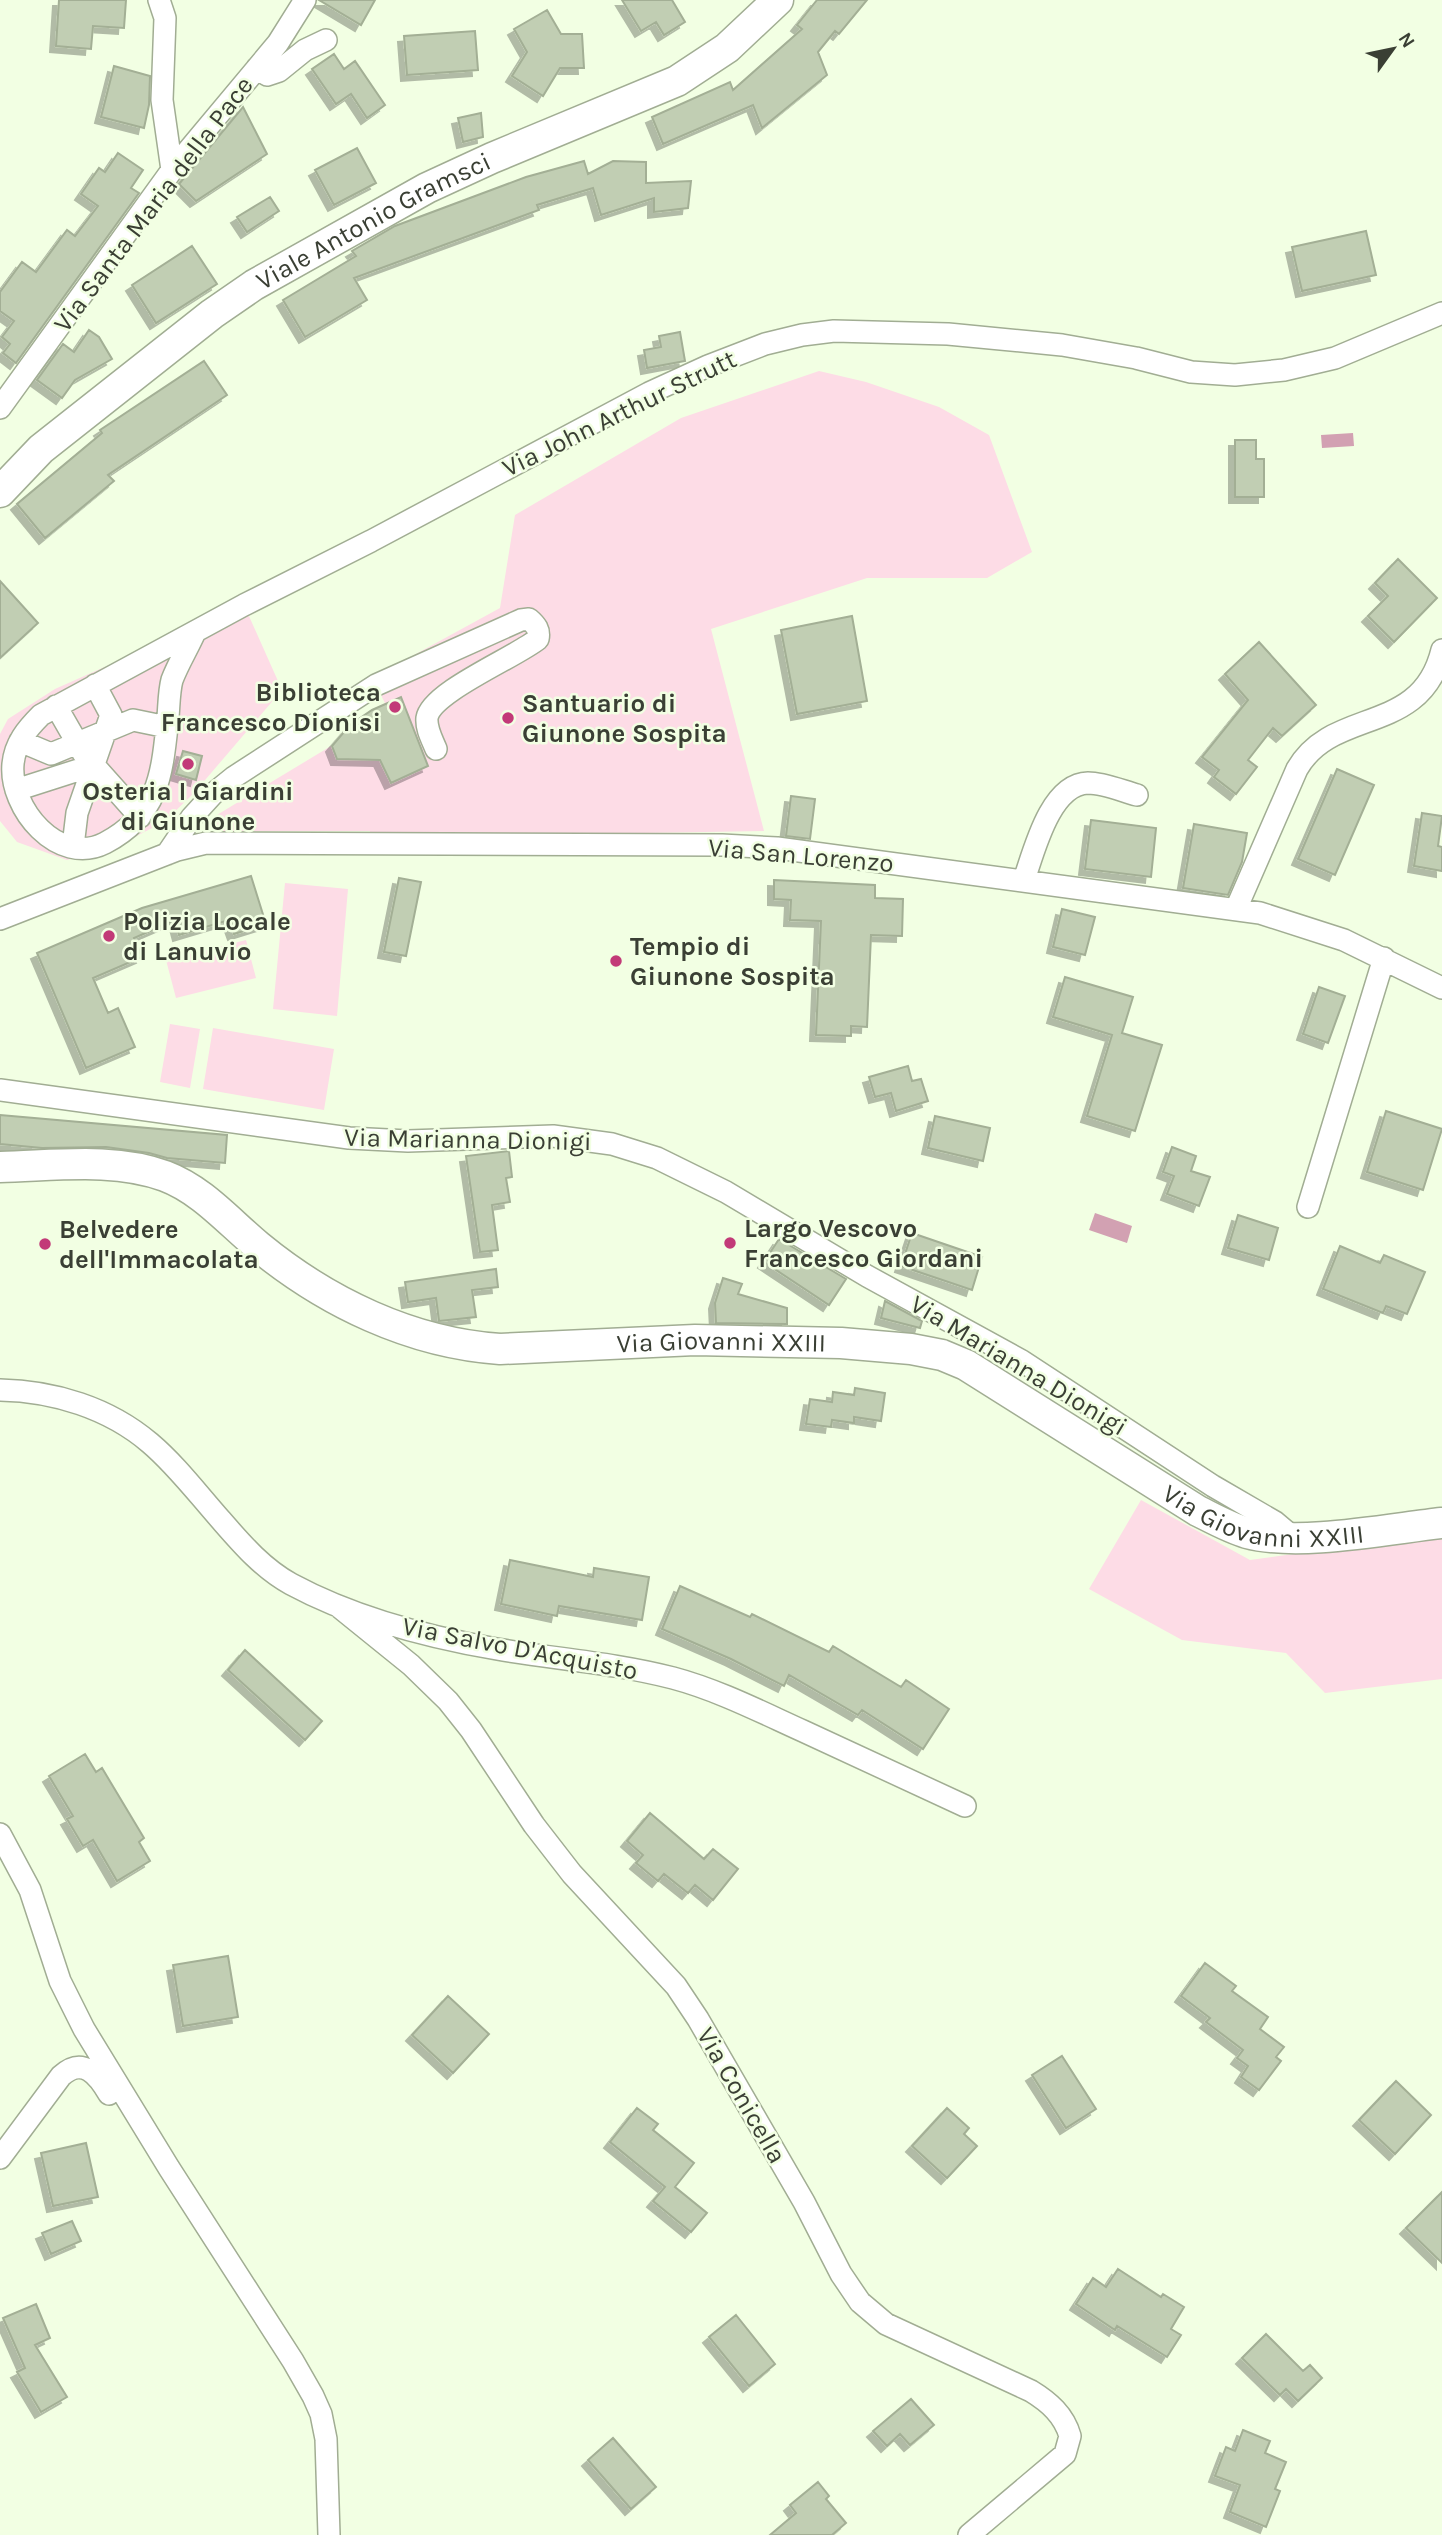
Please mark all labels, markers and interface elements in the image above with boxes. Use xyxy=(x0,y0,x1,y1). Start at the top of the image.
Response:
north arrow xyxy=(1358,14,1428,84)
text: N xyxy=(1393,29,1419,52)
street label: Via Santa Maria della Pace xyxy=(47,70,260,338)
street label: Viale Antonio Gramsci xyxy=(251,146,496,297)
street label: Via John Arthur Strutt xyxy=(497,343,741,484)
place label: Biblioteca Francesco Dionisi xyxy=(161,677,381,738)
place label: Santuario di Giunone Sospita xyxy=(522,688,727,749)
marker: Biblioteca Francesco Dionisi xyxy=(387,699,403,715)
marker: Santuario di Giunone Sospita xyxy=(500,710,516,726)
marker: Osteria I Giardini di Giunone xyxy=(180,756,196,772)
place label: Osteria I Giardini di Giunone xyxy=(82,776,294,837)
street label: Via San Lorenzo xyxy=(707,832,895,879)
place label: Polizia Locale di Lanuvio xyxy=(123,906,291,967)
marker: Polizia Locale di Lanuvio xyxy=(101,928,117,944)
place label: Tempio di Giunone Sospita xyxy=(630,931,835,992)
marker: Tempio di Giunone Sospita xyxy=(608,953,624,969)
street label: Via Marianna Dionigi xyxy=(344,1122,592,1157)
place label: Largo Vescovo Francesco Giordani xyxy=(744,1213,983,1274)
place label: Belvedere dell'Immacolata xyxy=(59,1214,259,1275)
marker: Largo Vescovo Francesco Giordani xyxy=(722,1235,738,1251)
marker: Belvedere dell'Immacolata xyxy=(37,1236,53,1252)
street label: Via Marianna Dionigi xyxy=(905,1288,1133,1442)
street label: Via Giovanni XXIII xyxy=(616,1325,826,1360)
street label: Via Giovanni XXIII xyxy=(1157,1478,1366,1554)
street label: Via Salvo D'Acquisto xyxy=(400,1610,640,1687)
street label: Via Conicella xyxy=(690,2022,793,2169)

